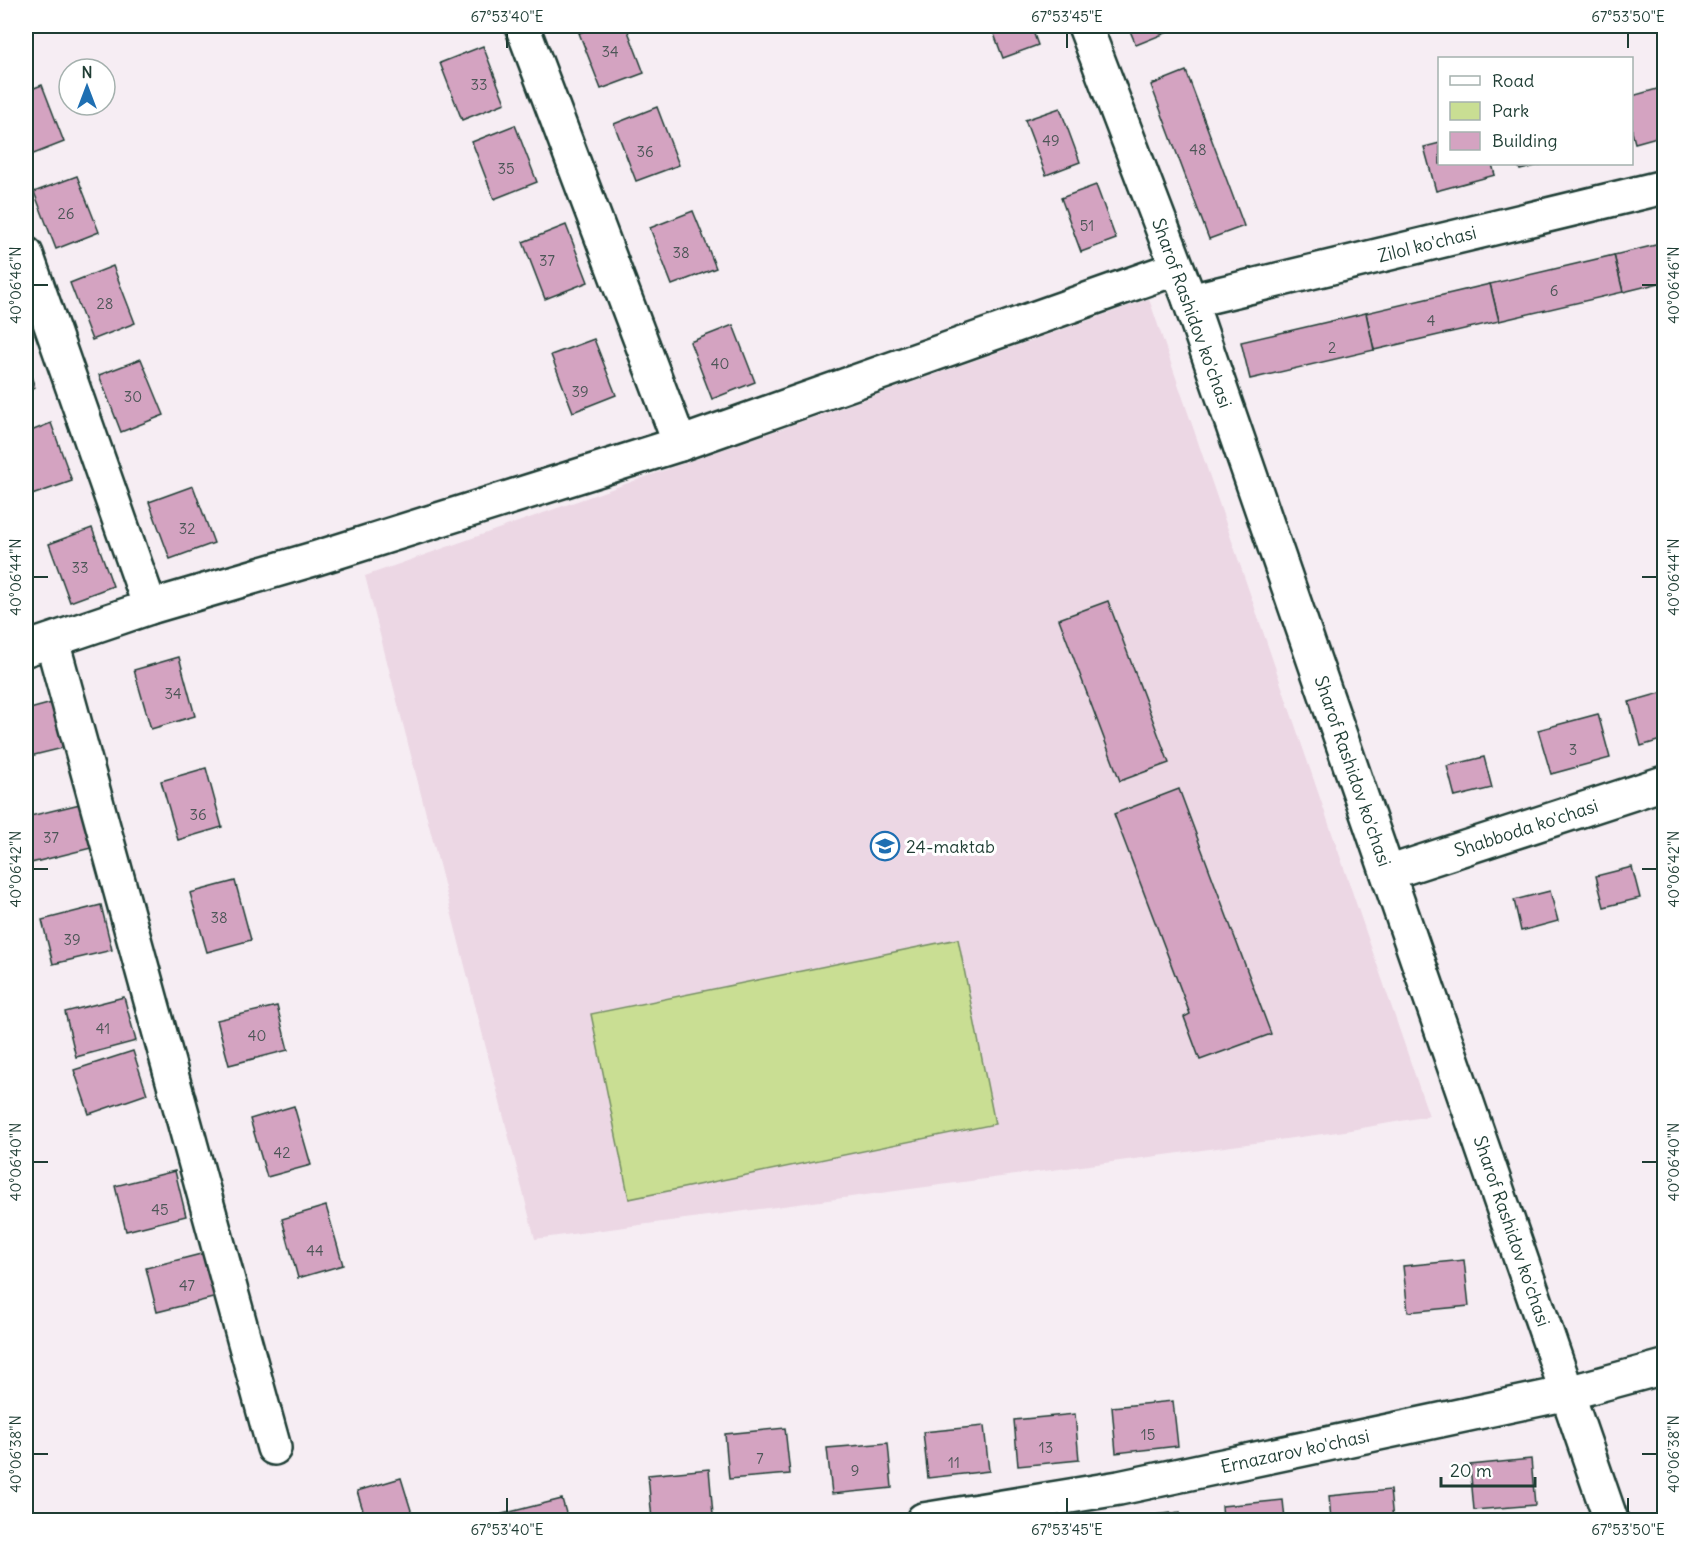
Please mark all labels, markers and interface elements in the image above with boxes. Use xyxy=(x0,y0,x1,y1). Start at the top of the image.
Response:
text: 67°53'40"E xyxy=(470,7,544,26)
text: 67°53'45"E xyxy=(1031,7,1103,26)
text: 67°53'50"E xyxy=(1591,7,1665,26)
house number: 34 xyxy=(601,42,619,61)
north arrow xyxy=(57,57,117,117)
legend xyxy=(1438,57,1633,165)
text: N xyxy=(81,62,93,82)
text: Road xyxy=(1492,69,1535,92)
house number: 33 xyxy=(470,75,488,94)
text: Park xyxy=(1492,99,1529,122)
text: Building xyxy=(1492,129,1557,152)
house number: 49 xyxy=(1042,131,1060,150)
house number: 48 xyxy=(1189,140,1207,159)
house number: 36 xyxy=(636,142,654,161)
house number: 35 xyxy=(497,159,515,178)
house number: 26 xyxy=(58,204,74,223)
street label: Sharof Rashidov ko'chasi xyxy=(1147,215,1237,411)
house number: 51 xyxy=(1080,216,1094,235)
street label: Zilol ko'chasi xyxy=(1375,221,1479,267)
house number: 38 xyxy=(672,243,690,262)
text: 40°06'46"N xyxy=(6,246,25,324)
text: 40°06'46"N xyxy=(1664,246,1683,324)
house number: 37 xyxy=(539,251,555,270)
house number: 6 xyxy=(1550,281,1558,300)
house number: 28 xyxy=(97,294,113,313)
house number: 4 xyxy=(1427,311,1436,330)
house number: 2 xyxy=(1328,338,1336,357)
house number: 40 xyxy=(711,354,729,373)
house number: 39 xyxy=(571,382,589,401)
house number: 30 xyxy=(124,387,142,406)
house number: 32 xyxy=(179,519,195,538)
text: 40°06'44"N xyxy=(6,538,25,616)
text: 40°06'44"N xyxy=(1664,538,1683,616)
house number: 33 xyxy=(71,558,89,577)
street label: Sharof Rashidov ko'chasi xyxy=(1310,673,1396,869)
house number: 34 xyxy=(164,684,182,703)
house number: 3 xyxy=(1569,740,1577,759)
street label: Shabboda ko'chasi xyxy=(1451,794,1601,862)
house number: 36 xyxy=(189,805,207,824)
house number: 37 xyxy=(43,828,59,847)
school or university icon: 24-maktab xyxy=(869,830,901,862)
text: 40°06'42"N xyxy=(6,831,25,907)
text: 40°06'42"N xyxy=(1664,831,1683,907)
place label: 24-maktab xyxy=(906,835,995,858)
house number: 38 xyxy=(210,908,228,927)
house number: 39 xyxy=(63,930,81,949)
house number: 41 xyxy=(96,1019,110,1038)
house number: 40 xyxy=(248,1026,266,1045)
text: 40°06'40"N xyxy=(6,1123,25,1201)
text: 40°06'40"N xyxy=(1664,1123,1683,1201)
street label: Sharof Rashidov ko'chasi xyxy=(1469,1133,1555,1329)
house number: 42 xyxy=(274,1143,290,1162)
house number: 45 xyxy=(151,1200,169,1219)
house number: 44 xyxy=(306,1241,324,1260)
house number: 47 xyxy=(179,1276,195,1295)
text: 40°06'38"N xyxy=(6,1415,25,1493)
text: 40°06'38"N xyxy=(1664,1415,1683,1493)
street label: Ernazarov ko'chasi xyxy=(1218,1424,1372,1478)
house number: 15 xyxy=(1141,1425,1155,1444)
house number: 13 xyxy=(1039,1438,1053,1457)
house number: 7 xyxy=(756,1449,764,1468)
scale bar xyxy=(1441,1450,1536,1488)
house number: 11 xyxy=(948,1453,960,1472)
text: 20 m xyxy=(1450,1459,1492,1482)
house number: 9 xyxy=(851,1461,859,1480)
text: 67°53'40"E xyxy=(470,1520,544,1539)
text: 67°53'45"E xyxy=(1031,1520,1103,1539)
text: 67°53'50"E xyxy=(1591,1520,1665,1539)

